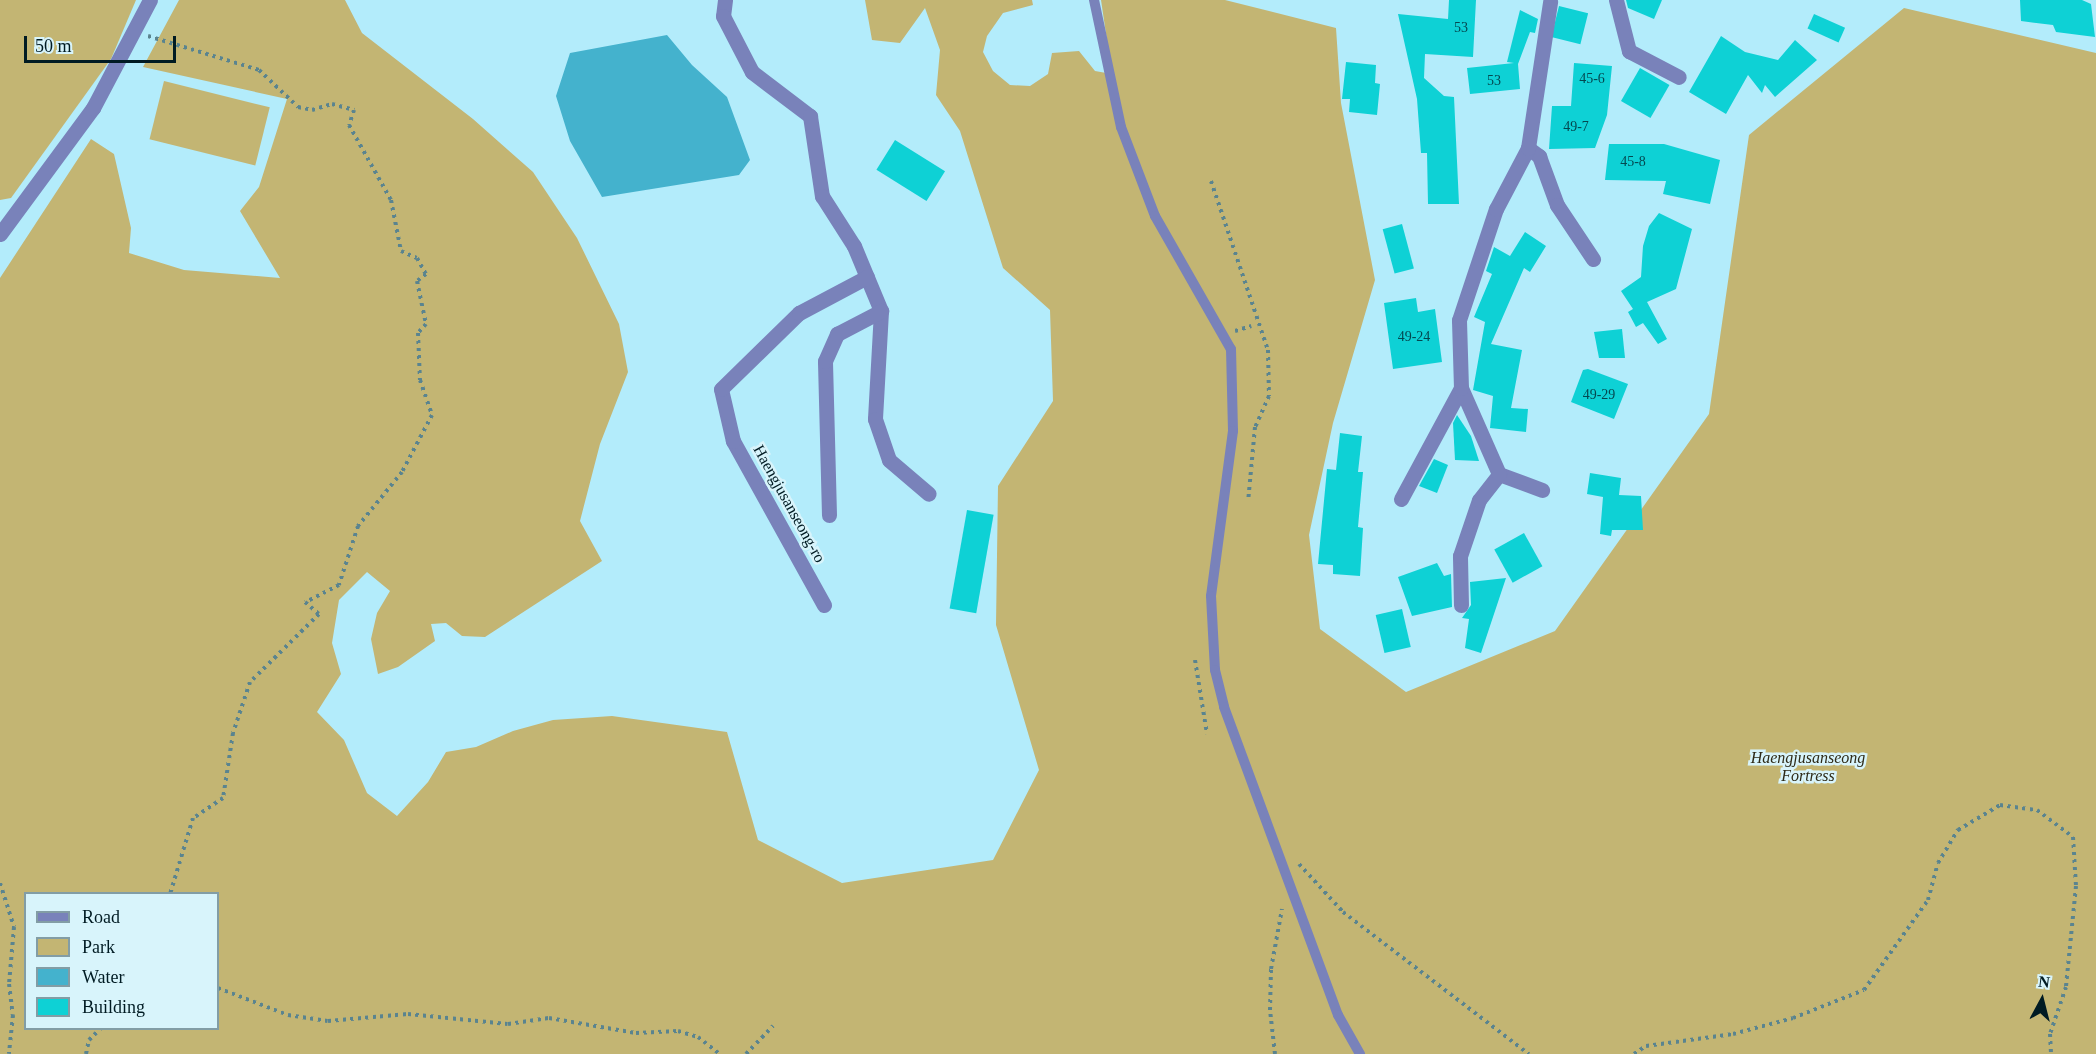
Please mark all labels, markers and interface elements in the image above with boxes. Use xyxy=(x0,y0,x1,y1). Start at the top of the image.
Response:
house number: 53 xyxy=(1453,20,1469,36)
scale bar xyxy=(27,24,178,62)
text: 50 m xyxy=(35,36,72,56)
house number: 45-6 xyxy=(1578,71,1606,87)
house number: 53 xyxy=(1486,73,1502,89)
house number: 49-7 xyxy=(1562,119,1590,135)
house number: 45-8 xyxy=(1619,154,1647,170)
house number: 49-24 xyxy=(1396,329,1432,345)
house number: 49-29 xyxy=(1581,387,1617,403)
street label: Haengjusanseong-ro xyxy=(743,431,835,577)
park label: Haengjusanseong Fortress xyxy=(1741,748,1875,786)
legend xyxy=(24,892,219,1030)
text: Road xyxy=(82,907,120,927)
text: Park xyxy=(82,937,115,957)
text: Water xyxy=(82,967,125,987)
north arrow xyxy=(2012,970,2072,1030)
text: N xyxy=(2037,972,2051,991)
text: Building xyxy=(82,997,145,1017)

